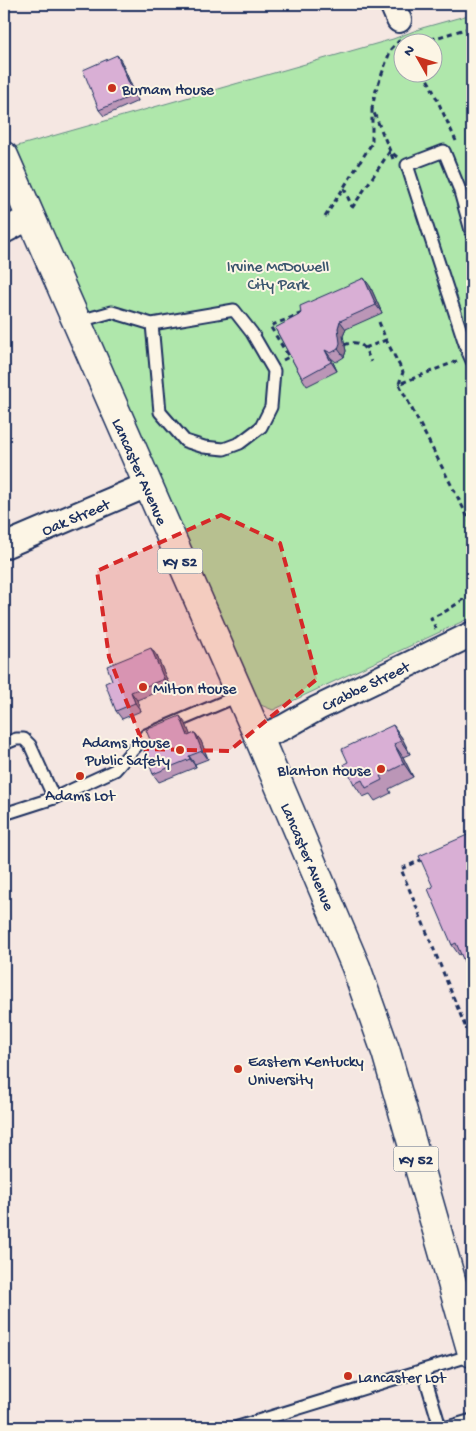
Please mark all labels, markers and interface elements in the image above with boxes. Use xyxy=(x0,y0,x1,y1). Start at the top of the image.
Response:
north arrow xyxy=(394,32,444,82)
text: N xyxy=(400,42,419,60)
marker: Burnam House xyxy=(106,82,118,94)
place label: Burnam House xyxy=(121,82,215,101)
park label: Irvine McDowell City Park xyxy=(227,259,329,296)
street label: Lancaster Avenue xyxy=(106,416,170,529)
street label: Oak Street xyxy=(39,496,115,542)
road number: KY 52 xyxy=(158,548,202,574)
street label: Crabbe Street xyxy=(320,658,415,717)
marker: Milton House xyxy=(137,681,149,693)
place label: Milton House xyxy=(153,681,237,700)
place label: Adams House Public Safety xyxy=(82,735,171,772)
marker: Adams House Public Safety xyxy=(174,744,186,756)
place label: Blanton House xyxy=(276,763,372,782)
marker: Blanton House xyxy=(375,763,387,775)
marker: Adams Lot xyxy=(74,770,86,782)
place label: Adams Lot xyxy=(45,788,116,807)
street label: Lancaster Avenue xyxy=(275,801,337,915)
place label: Eastern Kentucky University xyxy=(248,1054,364,1091)
marker: Eastern Kentucky University xyxy=(232,1063,244,1075)
road number: KY 52 xyxy=(394,1146,438,1172)
marker: Lancaster Lot xyxy=(342,1370,354,1382)
place label: Lancaster Lot xyxy=(358,1370,447,1389)

